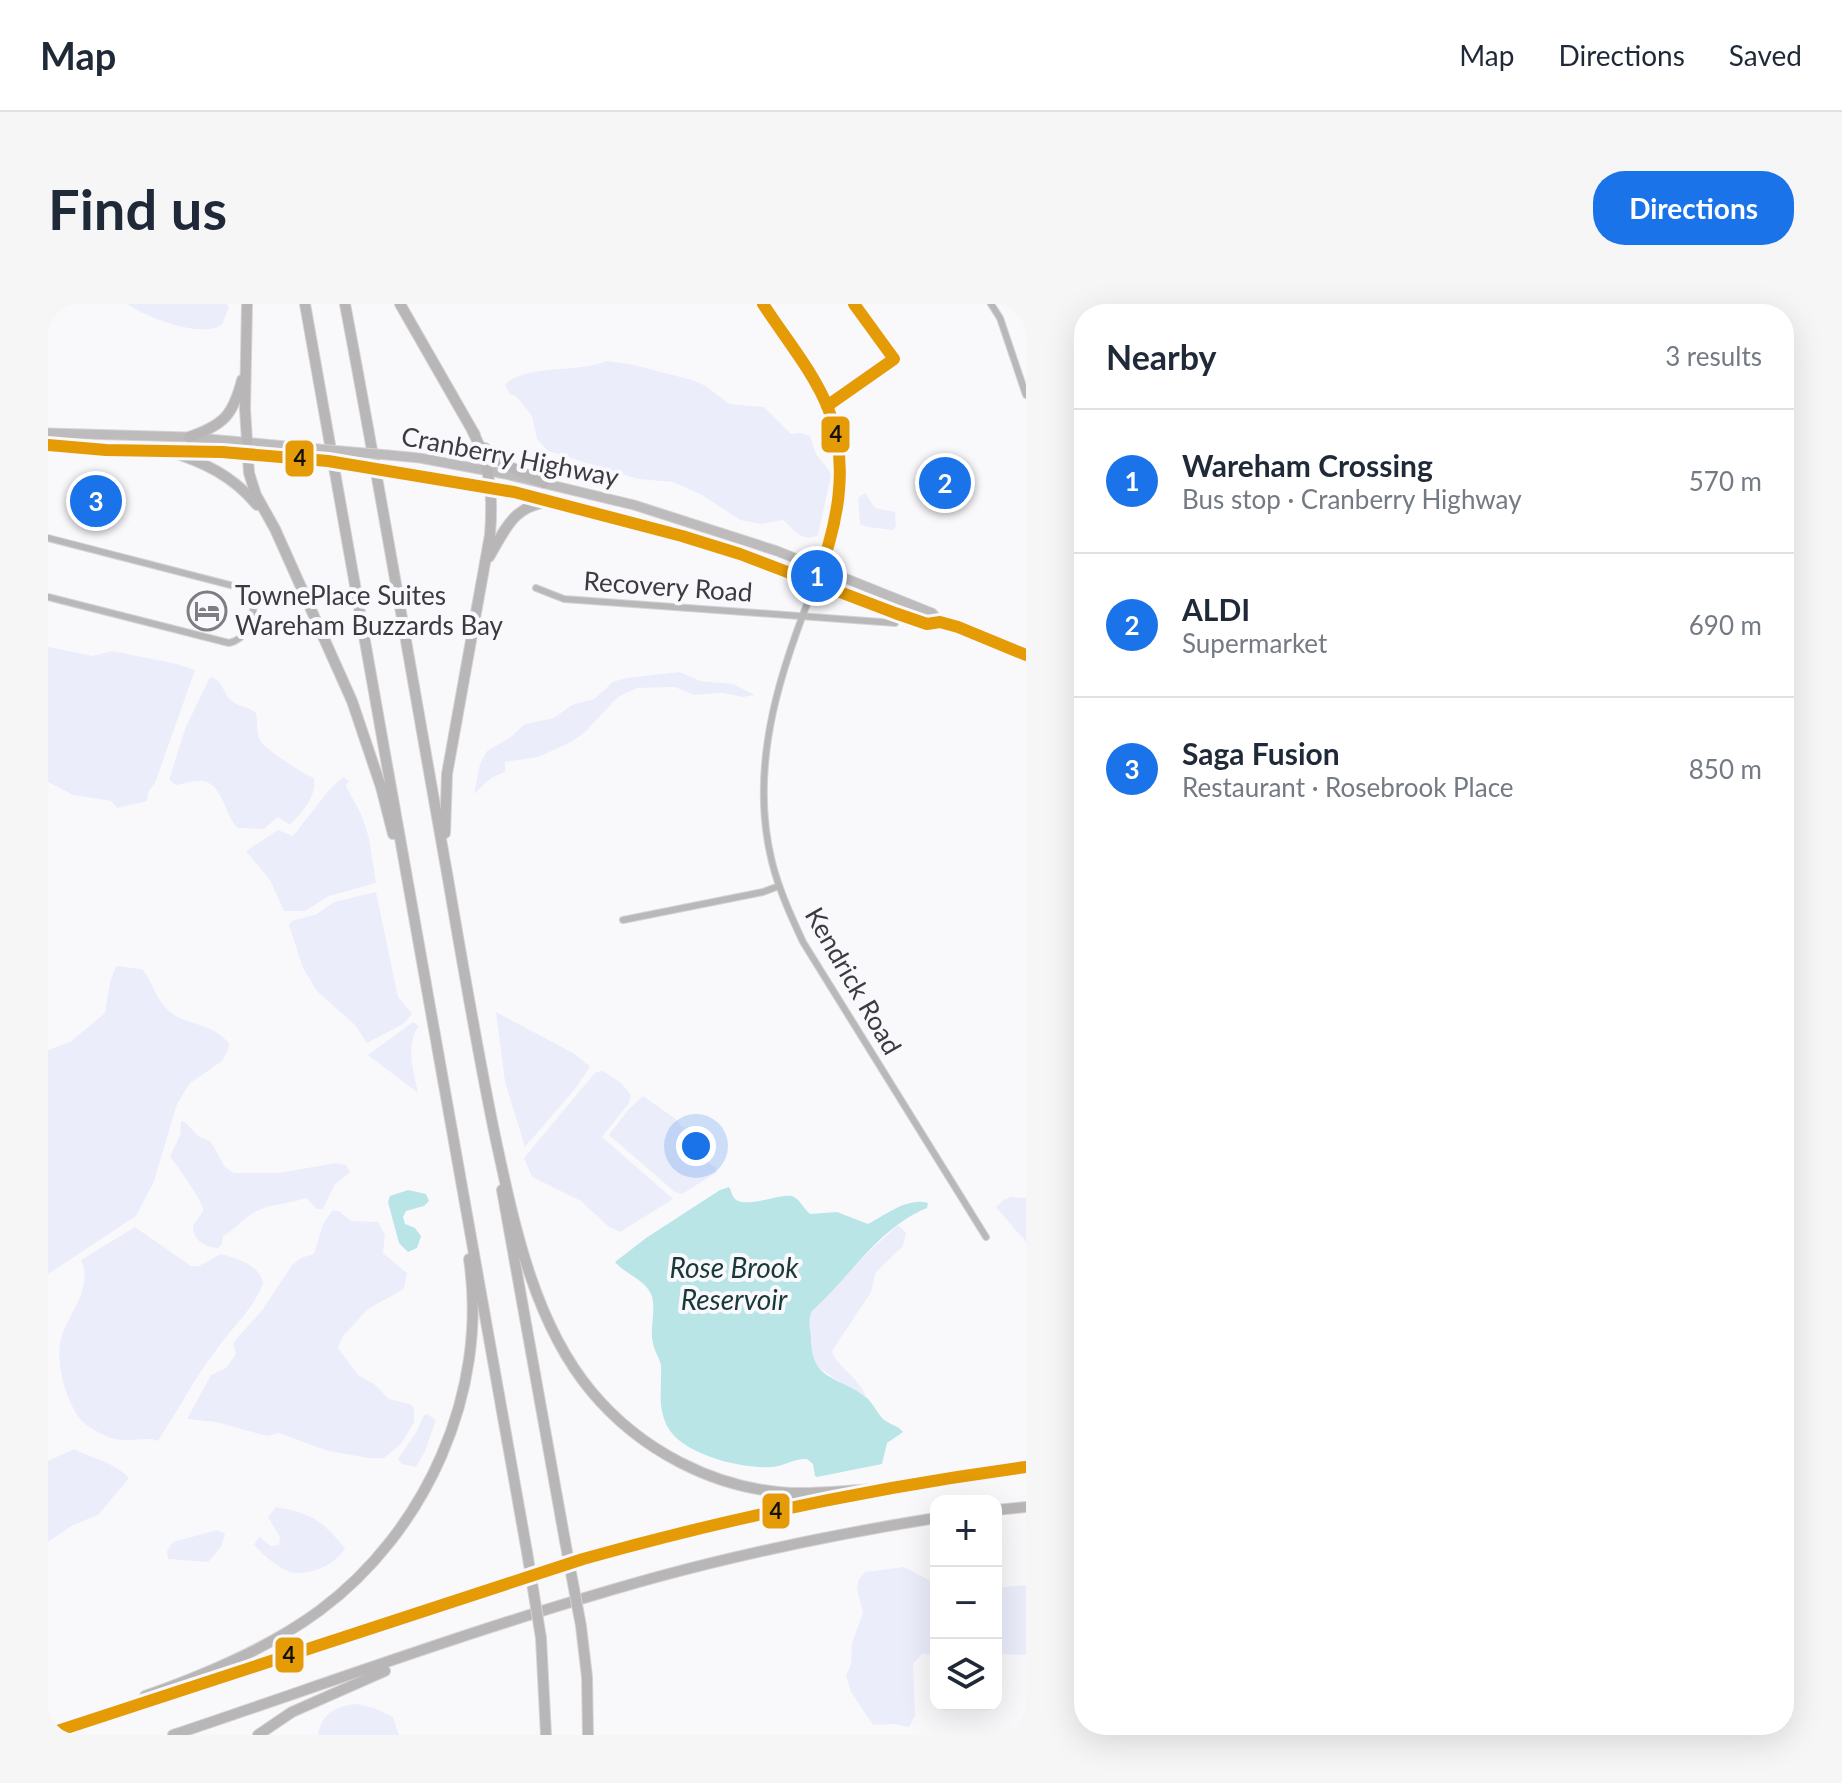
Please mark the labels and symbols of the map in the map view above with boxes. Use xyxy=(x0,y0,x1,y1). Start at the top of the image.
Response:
line badge: 4 xyxy=(820,415,851,454)
street label: Cranberry Highway xyxy=(399,419,622,493)
text: 4 xyxy=(830,420,843,447)
line badge: 4 xyxy=(284,439,315,478)
text: 4 xyxy=(294,444,307,471)
pin: 2 xyxy=(919,453,971,513)
pin: 3 xyxy=(70,471,122,531)
pin: 1 xyxy=(791,546,843,606)
street label: Recovery Road xyxy=(583,564,754,608)
place label: TownePlace Suites Wareham Buzzards Bay xyxy=(235,579,504,641)
hotel icon: TownePlace Suites Wareham Buzzards Bay xyxy=(186,590,228,632)
street label: Kendrick Road xyxy=(799,901,909,1060)
your location xyxy=(676,1126,716,1166)
water label: Rose Brook Reservoir xyxy=(669,1250,799,1316)
line badge: 4 xyxy=(761,1492,791,1530)
text: 4 xyxy=(770,1497,783,1524)
line badge: 4 xyxy=(274,1636,305,1674)
text: 4 xyxy=(283,1641,296,1668)

